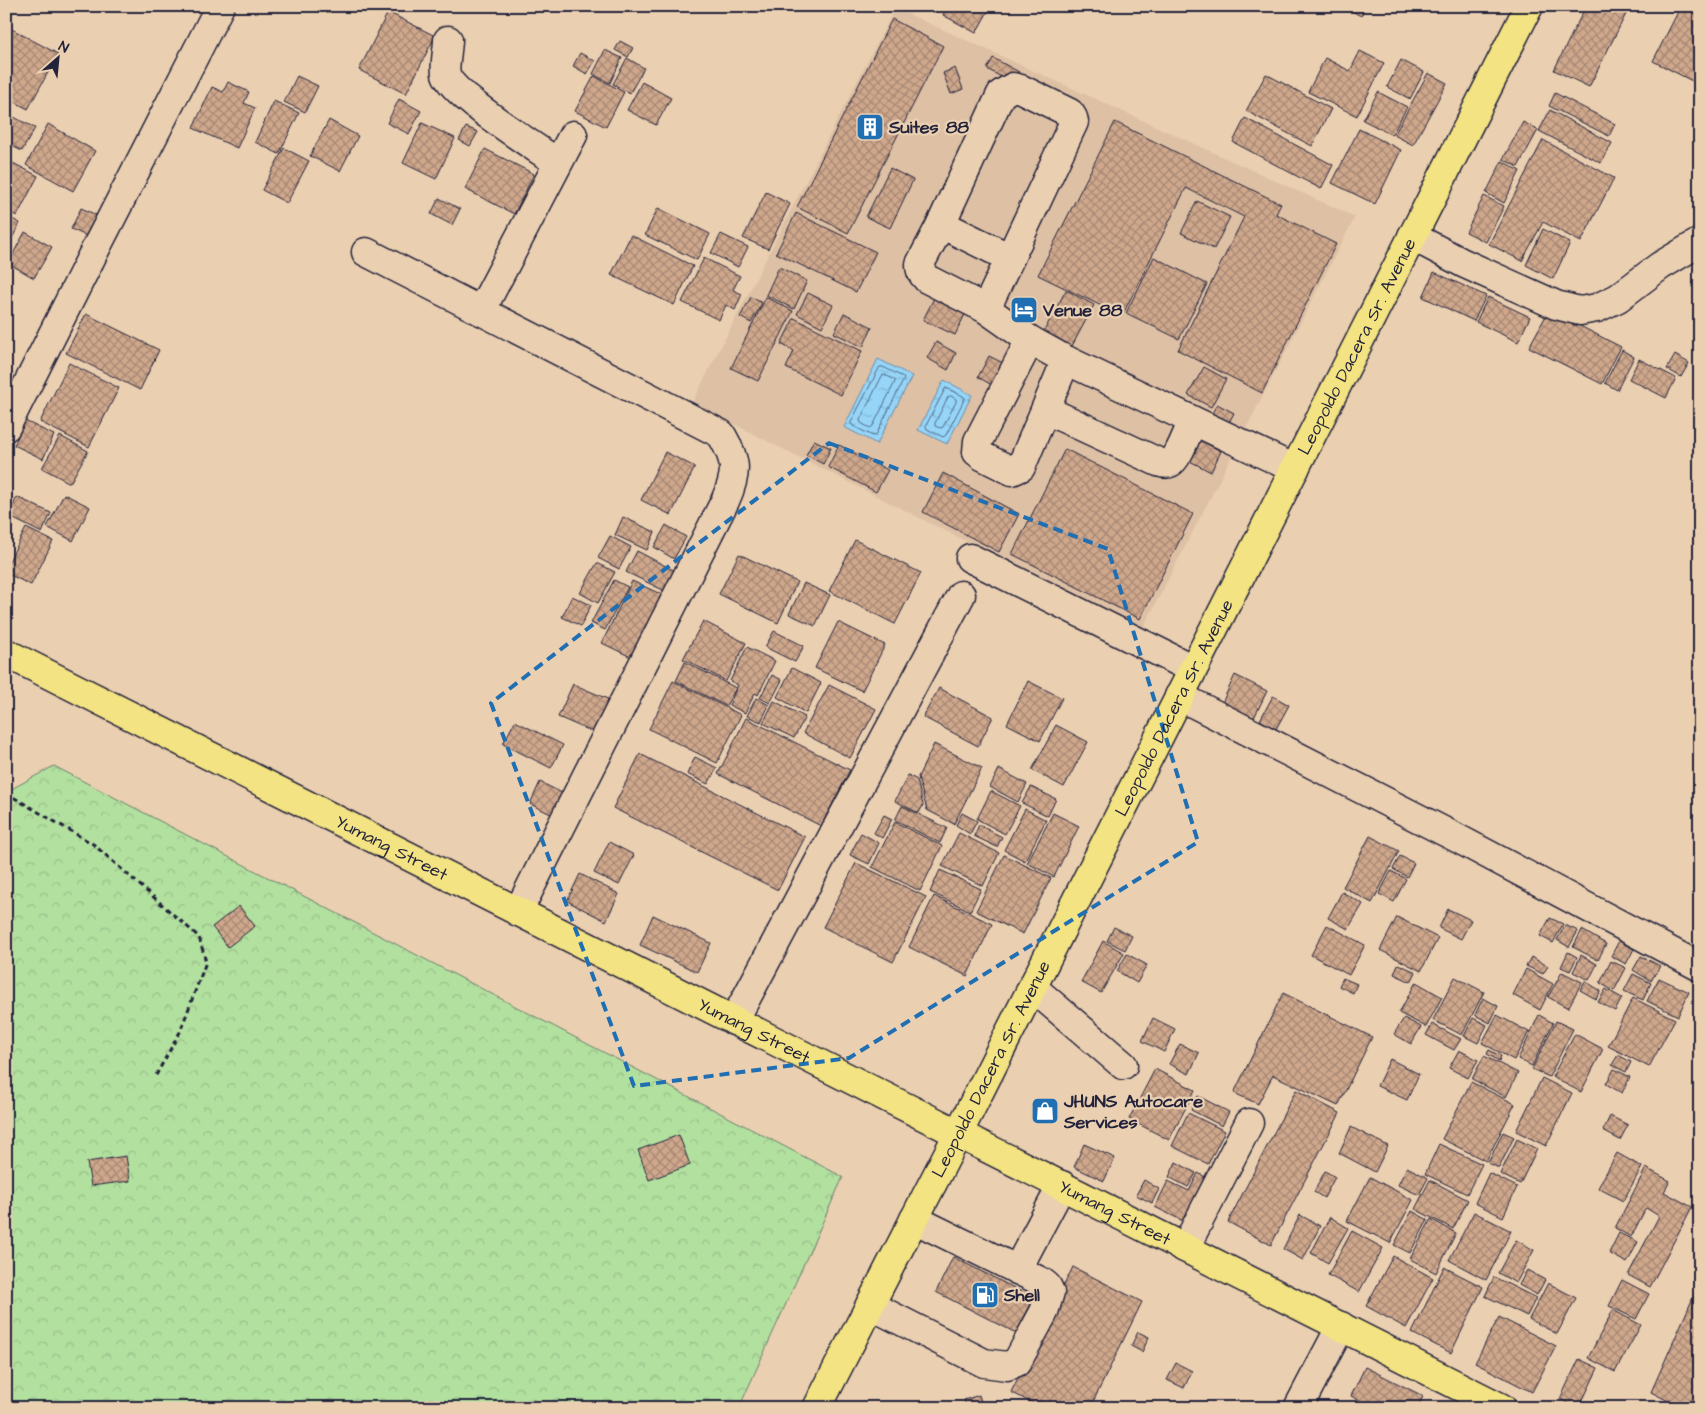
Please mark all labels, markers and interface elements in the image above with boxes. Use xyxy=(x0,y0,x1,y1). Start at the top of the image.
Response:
north arrow xyxy=(32,32,82,82)
text: N xyxy=(55,36,72,58)
building icon: Suites 88 xyxy=(855,112,885,142)
place label: Suites 88 xyxy=(888,115,969,140)
street label: Leopoldo Dacera Sr. Avenue xyxy=(1292,234,1423,459)
hotel icon: Venue 88 xyxy=(1009,295,1039,325)
place label: Venue 88 xyxy=(1042,298,1123,323)
street label: Leopoldo Dacera Sr. Avenue xyxy=(1109,595,1240,821)
street label: Yumang Street xyxy=(331,809,453,887)
street label: Leopoldo Dacera Sr. Avenue xyxy=(926,956,1057,1182)
street label: Yumang Street xyxy=(693,992,815,1070)
place label: JHUNS Autocare Services xyxy=(1063,1089,1203,1135)
shop icon: JHUNS Autocare Services xyxy=(1030,1096,1060,1126)
street label: Yumang Street xyxy=(1054,1174,1176,1252)
fuel station icon: Shell xyxy=(970,1280,1000,1310)
place label: Shell xyxy=(1003,1283,1040,1308)

